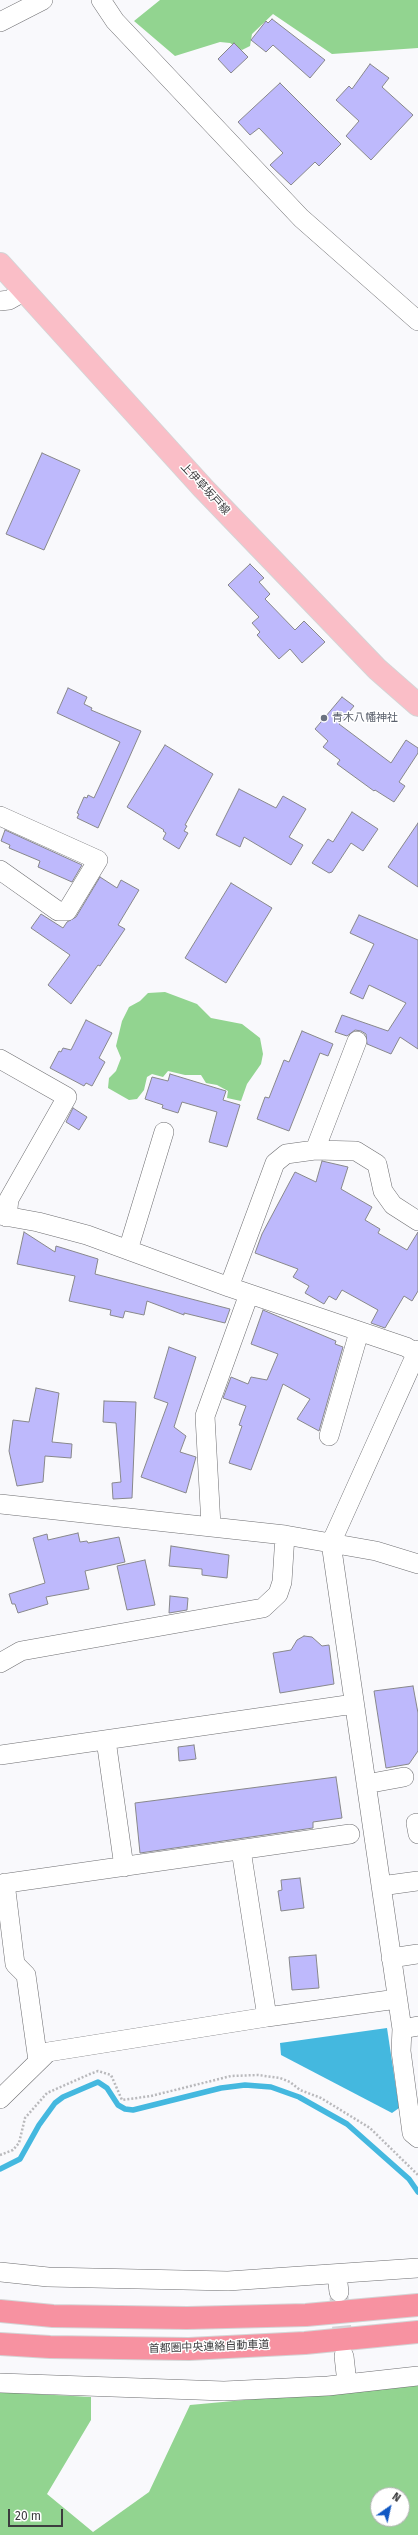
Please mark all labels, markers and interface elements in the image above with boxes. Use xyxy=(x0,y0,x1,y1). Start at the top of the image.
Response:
street label: 上伊草坂戸線 xyxy=(178,460,232,518)
place label: 青木八幡神社 xyxy=(332,711,398,725)
marker: 青木八幡神社 xyxy=(319,713,329,723)
street label: 首都圏中央連絡自動車道 xyxy=(148,2338,270,2356)
north arrow xyxy=(370,2487,410,2527)
text: N xyxy=(390,2490,403,2505)
scale bar xyxy=(10,2501,65,2527)
text: 20 m xyxy=(15,2509,41,2523)

